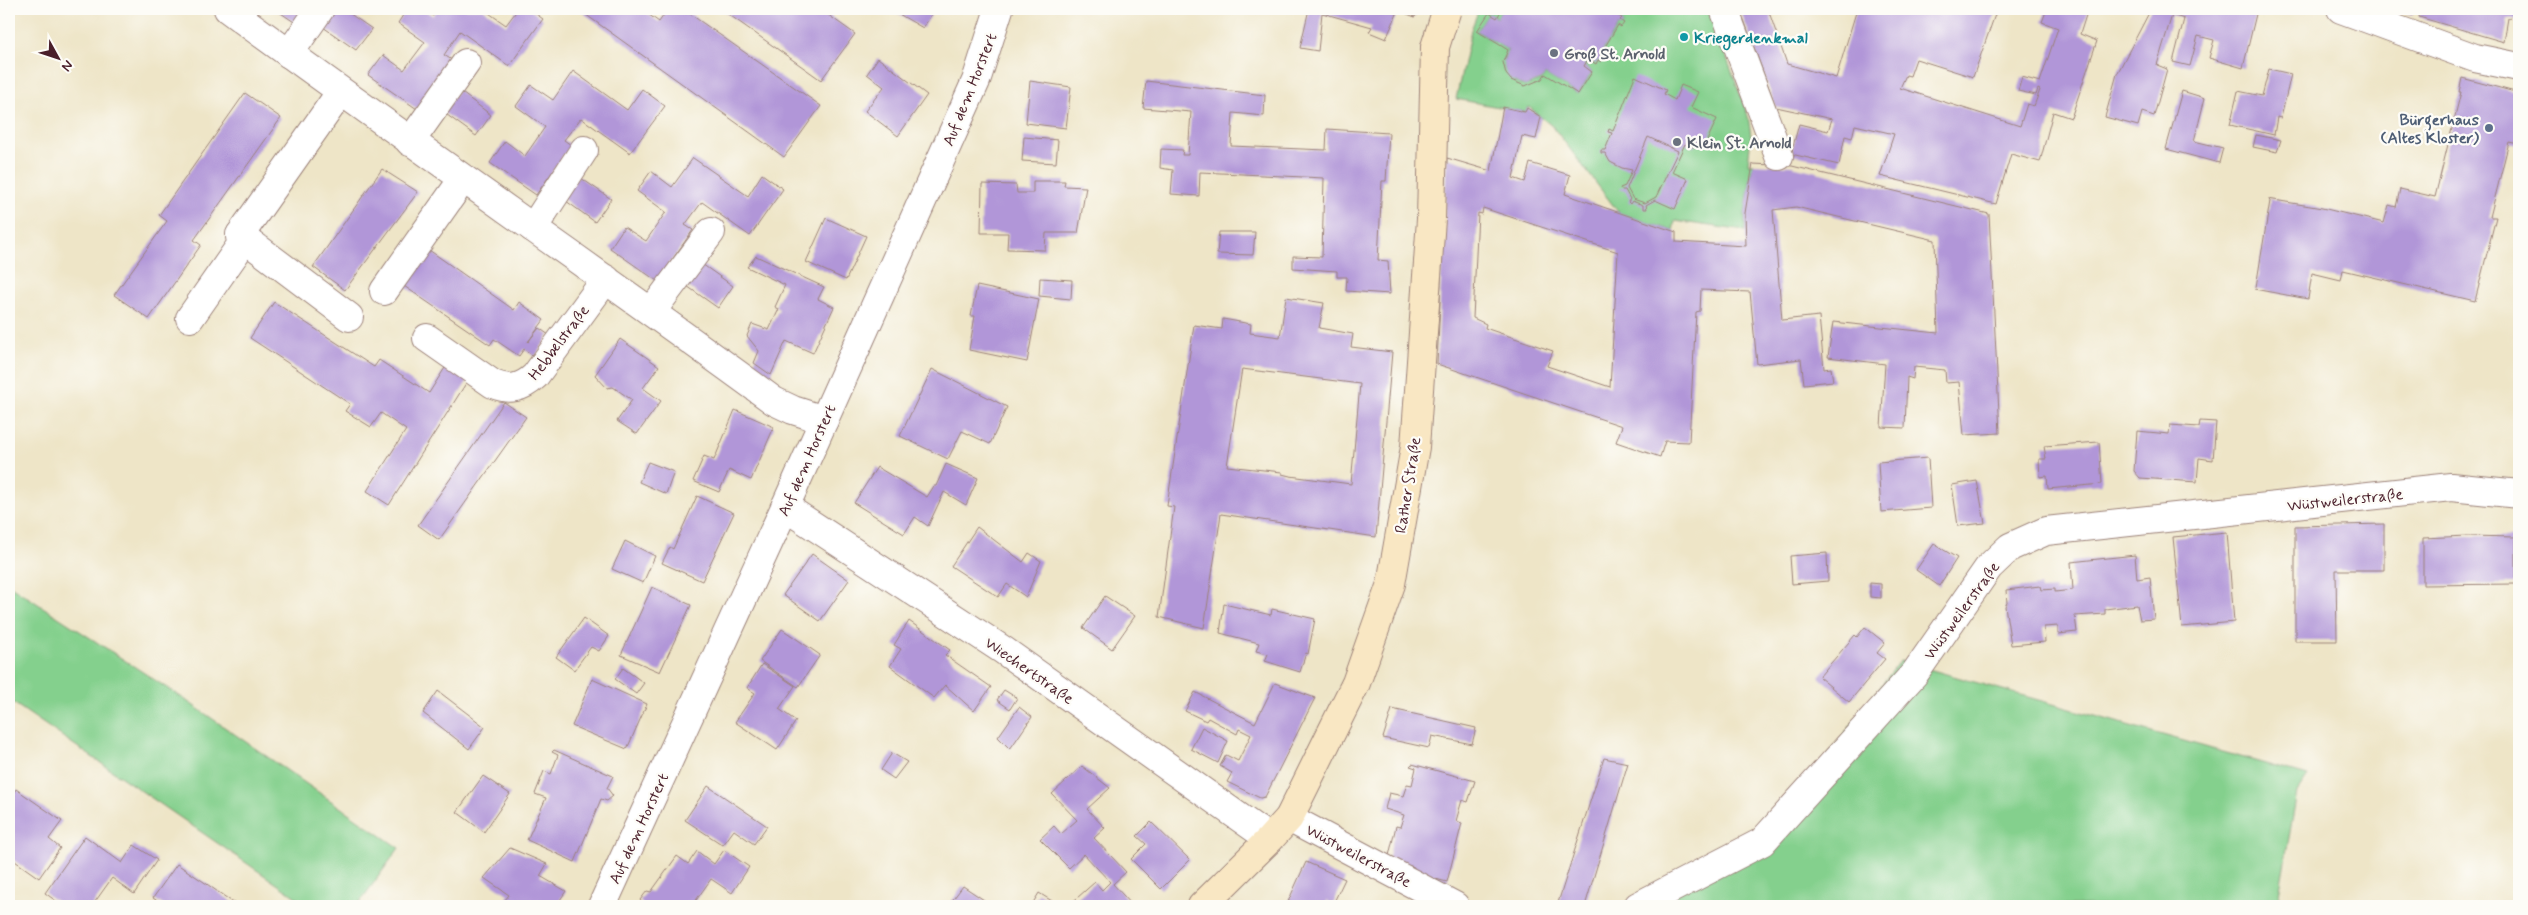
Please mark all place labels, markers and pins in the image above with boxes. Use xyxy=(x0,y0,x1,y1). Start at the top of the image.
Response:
place label: Kriegerdenkmal xyxy=(1694,28,1808,51)
marker: Kriegerdenkmal xyxy=(1678,31,1690,43)
place label: Groß St. Arnold xyxy=(1564,44,1665,65)
marker: Groß St. Arnold xyxy=(1548,47,1560,59)
place label: Bürgerhaus (Altes Kloster) xyxy=(2381,110,2479,149)
marker: Bürgerhaus (Altes Kloster) xyxy=(2483,122,2495,134)
place label: Klein St. Arnold xyxy=(1687,133,1792,154)
marker: Klein St. Arnold xyxy=(1671,136,1683,148)

